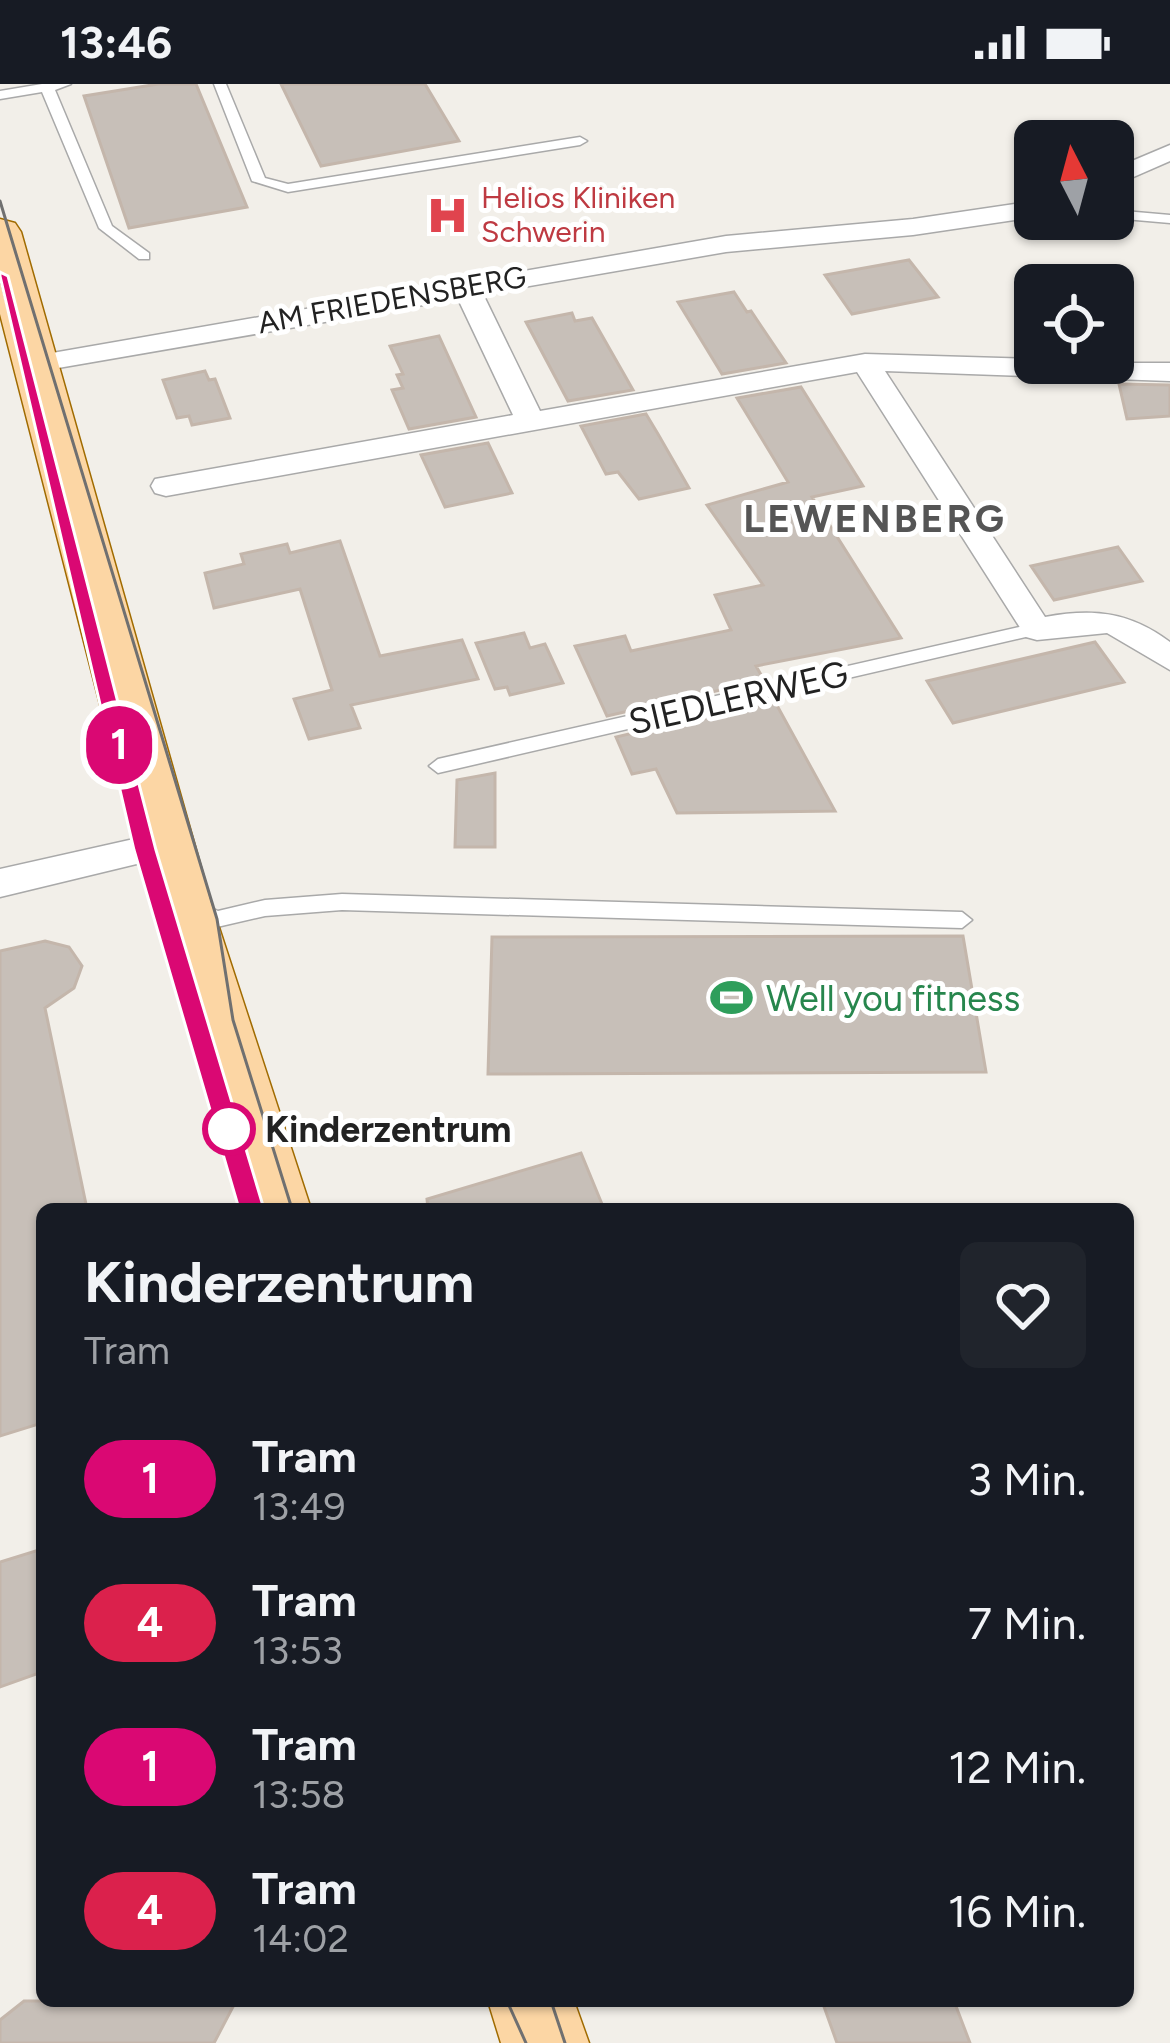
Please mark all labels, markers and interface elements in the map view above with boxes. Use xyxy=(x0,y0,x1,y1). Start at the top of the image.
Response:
text: 13:46 xyxy=(60,15,172,69)
north arrow xyxy=(1014,120,1134,240)
map controls xyxy=(1014,120,1134,384)
place label: Helios Kliniken Schwerin xyxy=(481,179,675,250)
hospital icon: Helios Kliniken Schwerin xyxy=(424,192,470,238)
street label: AM FRIEDENSBERG xyxy=(255,258,529,341)
button: locate xyxy=(1014,264,1134,384)
district label: LEWENBERG xyxy=(743,495,1007,542)
street label: SIEDLERWEG xyxy=(624,651,852,744)
line badge: 1 xyxy=(80,706,158,784)
text: 1 xyxy=(110,719,128,770)
sports icon: Well you fitness xyxy=(709,975,755,1021)
place label: Well you fitness xyxy=(766,977,1020,1020)
marker: Kinderzentrum xyxy=(204,1104,254,1154)
place label: Kinderzentrum xyxy=(265,1108,511,1151)
button: heart xyxy=(960,1242,1086,1368)
text: Kinderzentrum xyxy=(84,1248,474,1316)
text: Tram xyxy=(84,1327,170,1374)
text: Tram xyxy=(252,1429,357,1483)
text: 3 Min. xyxy=(967,1452,1086,1506)
text: 1 xyxy=(141,1453,159,1504)
text: 13:49 xyxy=(252,1483,345,1530)
text: Tram xyxy=(252,1573,357,1627)
text: 7 Min. xyxy=(968,1596,1086,1650)
text: 4 xyxy=(137,1597,163,1648)
text: 13:53 xyxy=(252,1627,343,1674)
text: Tram xyxy=(252,1717,357,1771)
text: 12 Min. xyxy=(948,1740,1086,1794)
text: 1 xyxy=(141,1741,159,1792)
text: 13:58 xyxy=(252,1771,346,1818)
text: Tram xyxy=(252,1861,357,1915)
text: 16 Min. xyxy=(948,1884,1086,1938)
text: 4 xyxy=(137,1885,163,1936)
text: 14:02 xyxy=(252,1915,349,1962)

